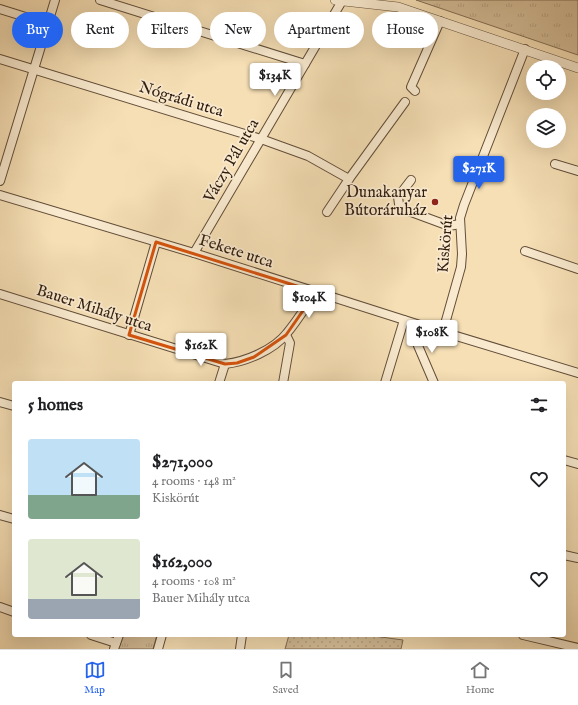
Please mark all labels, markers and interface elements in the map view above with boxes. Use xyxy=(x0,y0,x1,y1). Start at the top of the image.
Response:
chip: Buy xyxy=(12,12,63,48)
chip: Rent xyxy=(71,12,129,48)
chip: Filters xyxy=(137,12,202,48)
chip: New xyxy=(210,12,266,48)
chip: Apartment xyxy=(274,12,364,48)
chip: House xyxy=(372,12,438,48)
map controls xyxy=(526,60,566,148)
button: locate xyxy=(526,60,566,100)
pin: $134K xyxy=(247,63,303,97)
text: $134K xyxy=(259,67,291,84)
street label: Nógrádi utca xyxy=(136,78,226,122)
button: layers xyxy=(526,108,566,148)
street label: Váczy Pál utca xyxy=(199,115,264,207)
pin: $271K xyxy=(451,156,507,190)
text: $271K xyxy=(462,160,496,177)
place label: Dunakanyar Bútoráruház xyxy=(344,183,427,221)
marker: Dunakanyar Bútoráruház xyxy=(430,197,440,207)
street label: Kiskörút xyxy=(434,214,459,274)
street label: Fekete utca xyxy=(196,231,276,273)
street label: Bauer Mihály utca xyxy=(34,281,154,337)
pin: $104K xyxy=(281,285,337,319)
text: $104K xyxy=(292,289,326,306)
pin: $108K xyxy=(404,320,460,354)
text: $108K xyxy=(416,324,448,341)
pin: $162K xyxy=(173,333,229,367)
text: $162K xyxy=(184,337,218,354)
icon: filters xyxy=(528,394,550,416)
text: 5 homes xyxy=(28,395,83,416)
text: $271,000 xyxy=(152,452,213,473)
icon: home xyxy=(60,455,108,503)
icon: heart xyxy=(528,468,550,490)
text: 4 rooms · 148 m² xyxy=(152,473,236,490)
text: Kiskörút xyxy=(152,490,199,507)
text: $162,000 xyxy=(152,552,212,573)
icon: home xyxy=(60,555,108,603)
icon: heart xyxy=(528,568,550,590)
text: 4 rooms · 108 m² xyxy=(152,573,236,590)
text: Bauer Mihály utca xyxy=(152,590,250,607)
tab: Map xyxy=(84,659,106,697)
tab: Saved xyxy=(273,659,299,697)
tab: Home xyxy=(466,659,494,697)

